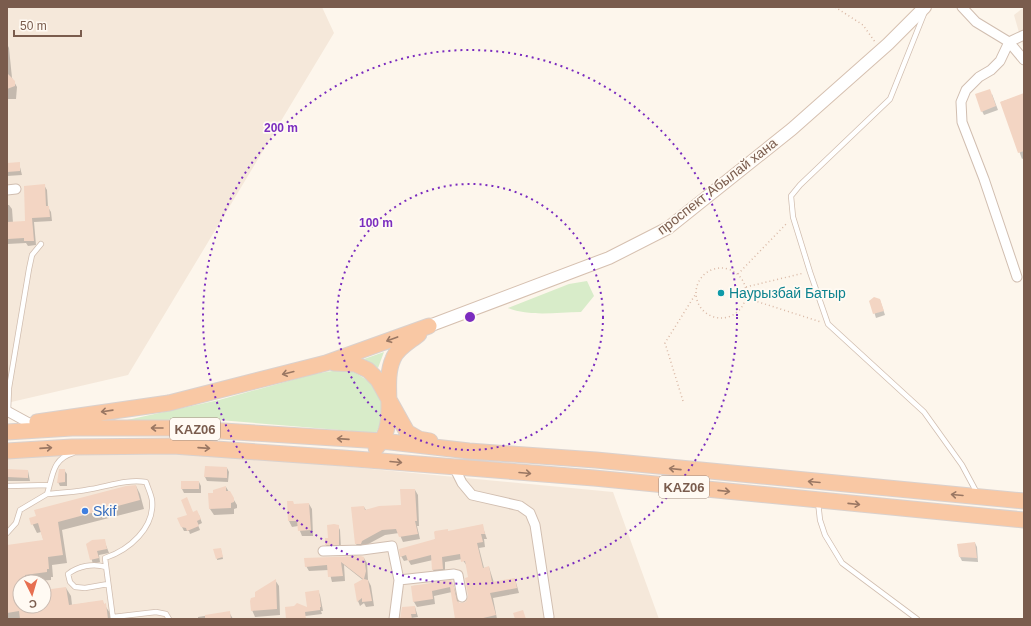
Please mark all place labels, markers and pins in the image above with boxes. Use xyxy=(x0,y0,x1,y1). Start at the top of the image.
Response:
place label: Наурызбай Батыр xyxy=(729,285,846,301)
marker: Наурызбай Батыр xyxy=(716,288,726,298)
centre of rings xyxy=(463,310,477,324)
place label: Skif xyxy=(93,503,116,519)
marker: Skif xyxy=(80,506,90,516)

